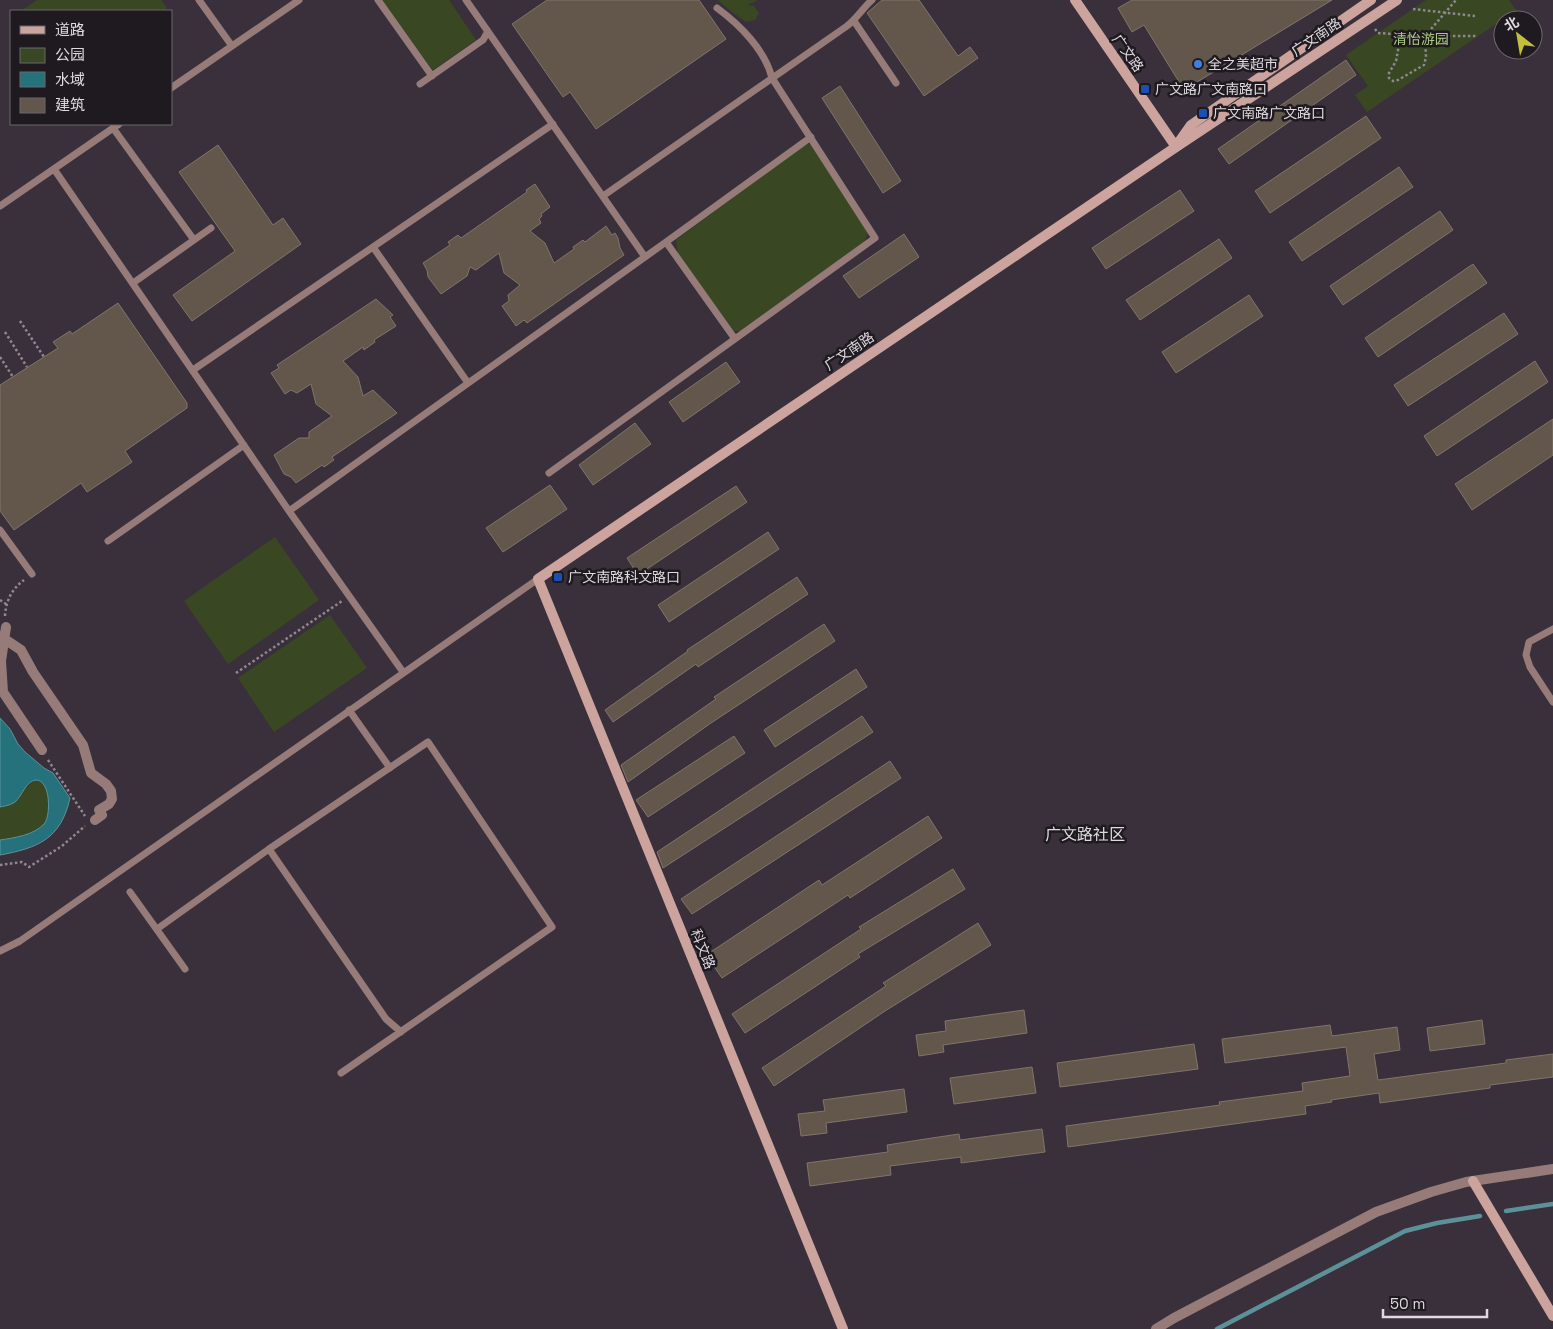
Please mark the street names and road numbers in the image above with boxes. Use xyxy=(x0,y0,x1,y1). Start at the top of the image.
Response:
street label: 广文南路 xyxy=(1288,14,1344,60)
street label: 广文路 xyxy=(1109,31,1147,75)
street label: 广文南路 xyxy=(821,328,877,374)
street label: 科文路 xyxy=(687,926,719,972)

